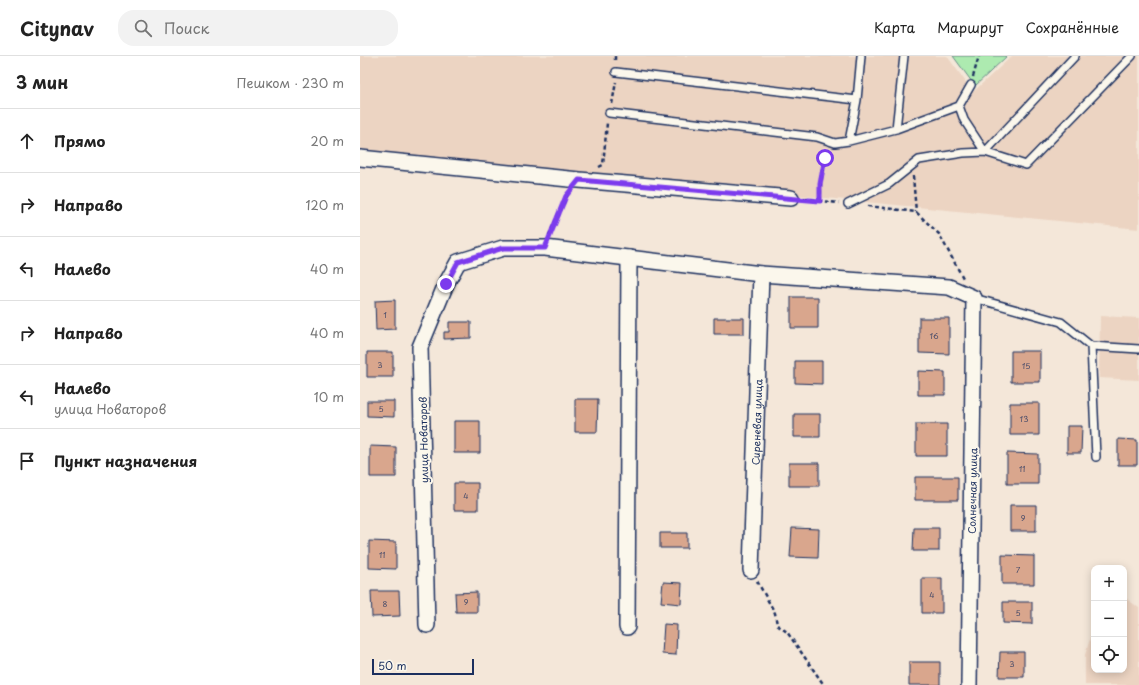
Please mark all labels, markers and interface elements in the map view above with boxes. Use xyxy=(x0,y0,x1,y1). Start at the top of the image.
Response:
search box xyxy=(118,10,398,46)
text: Citynav xyxy=(20,14,94,42)
text: Поиск xyxy=(164,16,209,39)
icon: search xyxy=(132,17,154,39)
text: Карта xyxy=(874,17,915,38)
text: Маршрут xyxy=(937,17,1003,38)
text: Сохранённые xyxy=(1025,17,1119,38)
text: 3 мин xyxy=(16,69,68,95)
text: Пешком · 230 m xyxy=(236,73,344,92)
text: Прямо xyxy=(54,129,105,152)
icon: ahead xyxy=(16,130,38,152)
text: 20 m xyxy=(310,131,344,150)
route start xyxy=(816,149,834,167)
text: Направо xyxy=(54,193,123,216)
icon: right xyxy=(16,194,38,216)
text: 120 m xyxy=(305,195,344,214)
text: Налево xyxy=(54,257,111,280)
icon: left xyxy=(16,258,38,280)
text: 40 m xyxy=(310,259,344,278)
route end xyxy=(437,275,455,293)
house number: 1 xyxy=(383,309,387,321)
text: Направо xyxy=(54,321,123,344)
icon: right xyxy=(16,322,38,344)
text: 40 m xyxy=(310,323,344,342)
house number: 16 xyxy=(929,330,939,342)
house number: 3 xyxy=(377,359,383,371)
house number: 15 xyxy=(1022,360,1030,372)
text: Налево xyxy=(54,376,111,399)
street label: Сиреневая улица xyxy=(747,378,765,465)
icon: left xyxy=(16,386,38,408)
text: 10 m xyxy=(314,387,344,406)
street label: улица Новаторов xyxy=(415,397,431,483)
text: улица Новаторов xyxy=(54,399,166,418)
house number: 5 xyxy=(378,403,384,415)
house number: 13 xyxy=(1020,413,1028,425)
street label: Солнечная улица xyxy=(964,447,980,534)
text: Пункт назначения xyxy=(54,449,197,472)
icon: arrive xyxy=(16,450,38,472)
house number: 11 xyxy=(1019,463,1025,475)
house number: 4 xyxy=(463,490,469,502)
house number: 9 xyxy=(1021,512,1026,524)
house number: 11 xyxy=(379,549,385,561)
house number: 7 xyxy=(1016,564,1021,576)
map controls xyxy=(1091,565,1127,673)
button: + xyxy=(1091,565,1127,601)
house number: 4 xyxy=(929,589,935,601)
house number: 9 xyxy=(464,596,469,608)
house number: 8 xyxy=(383,598,388,610)
button: − xyxy=(1091,601,1127,637)
house number: 5 xyxy=(1015,607,1021,619)
button: locate xyxy=(1091,637,1127,673)
scale bar xyxy=(372,657,474,676)
text: 50 m xyxy=(378,657,407,674)
house number: 3 xyxy=(1009,658,1015,670)

